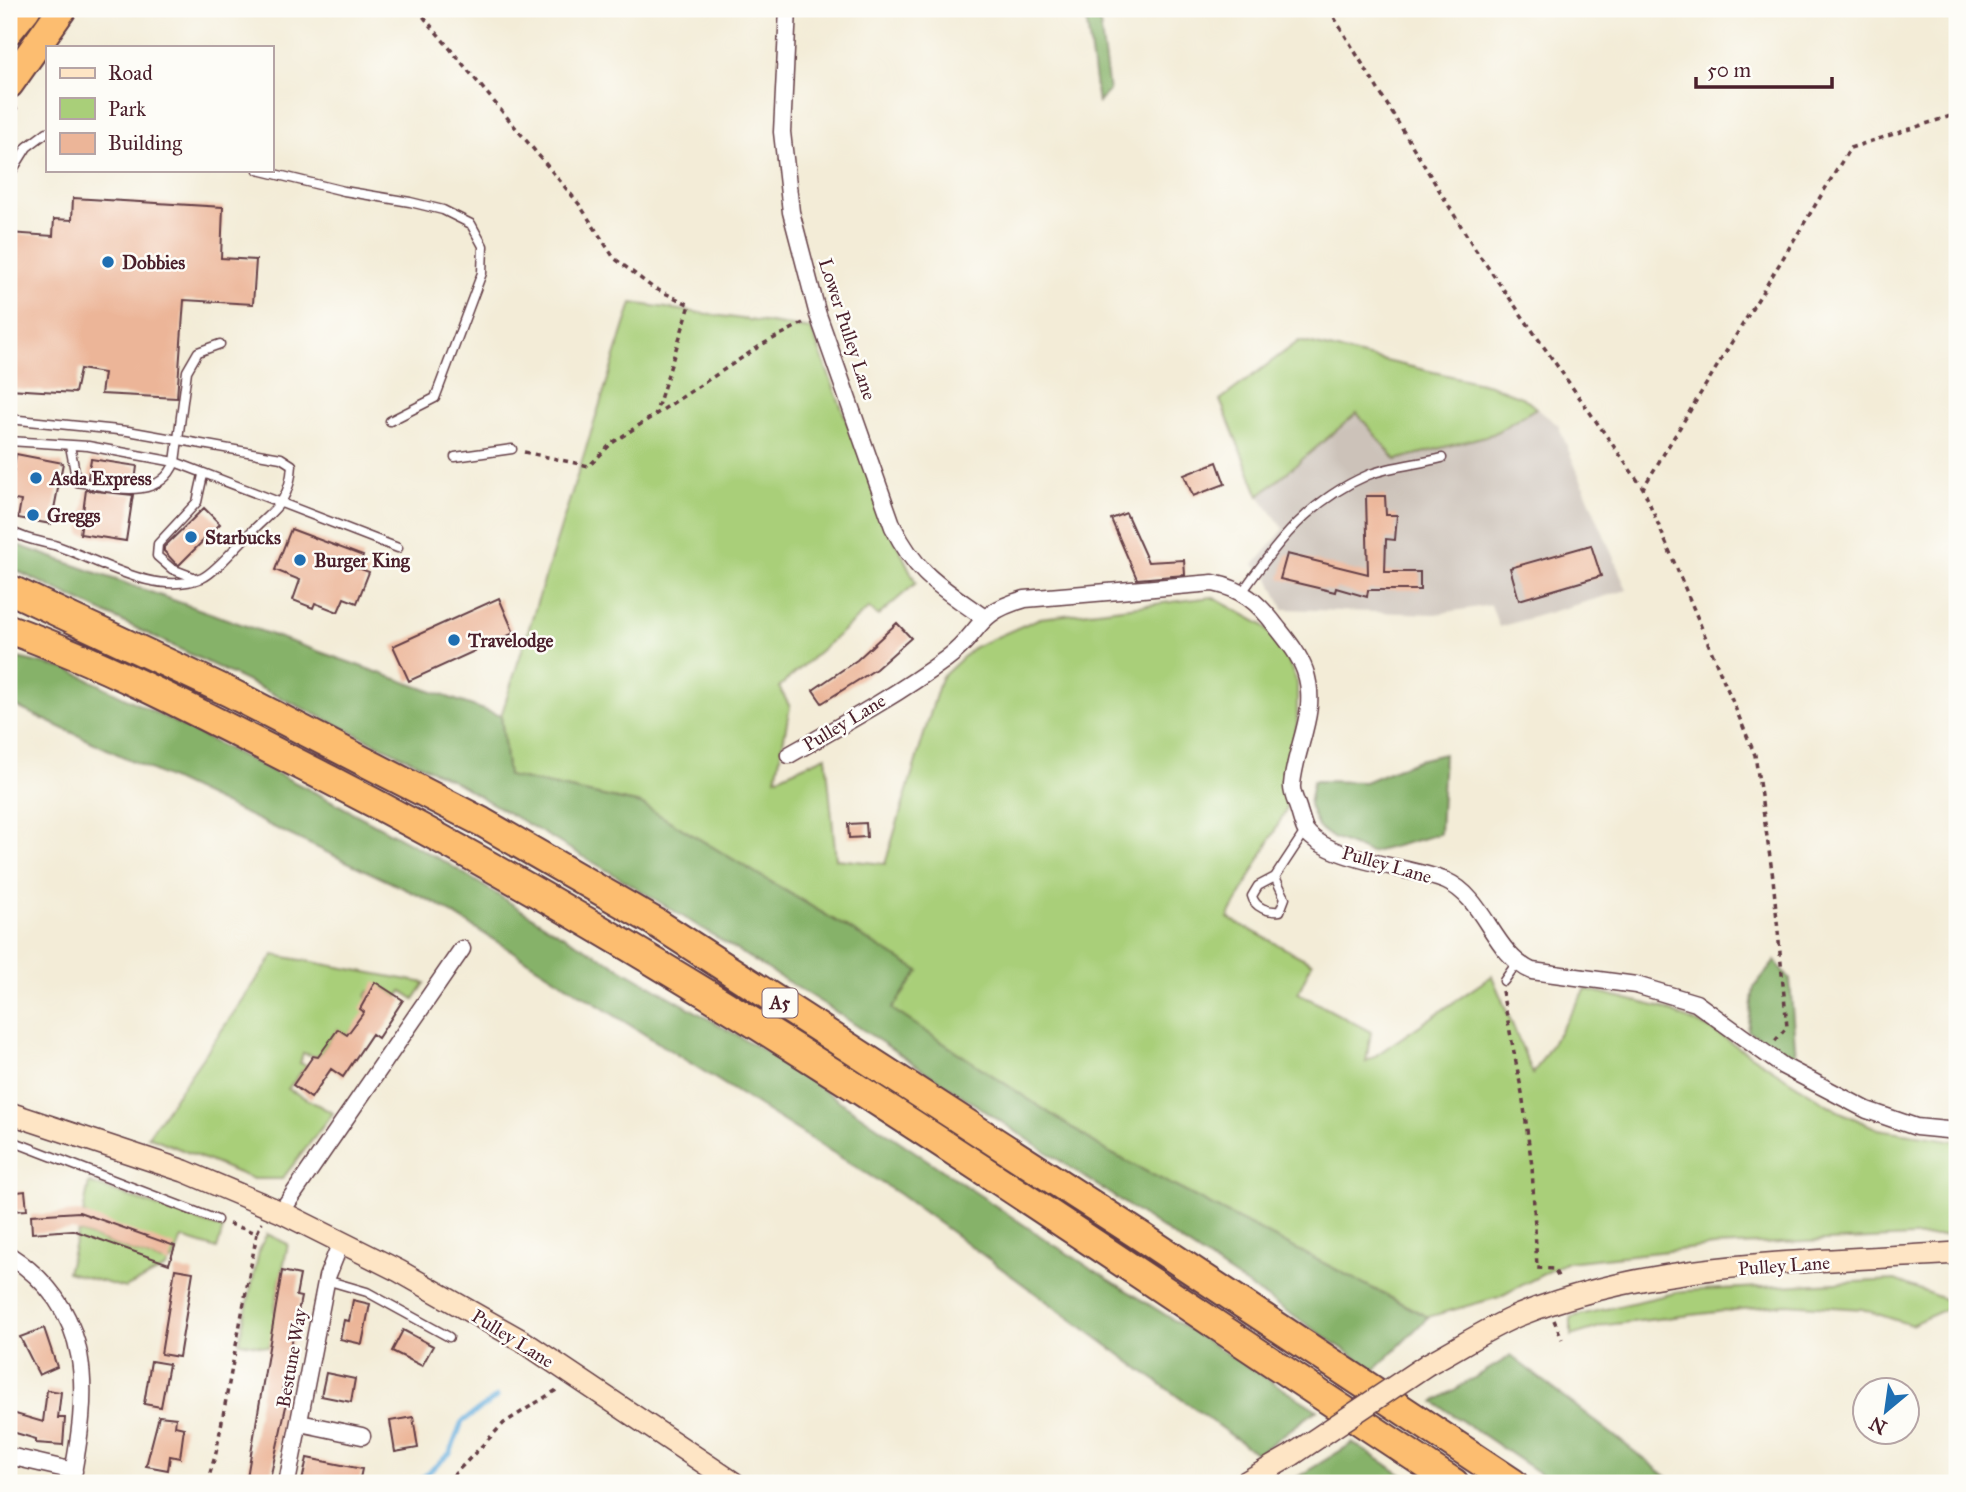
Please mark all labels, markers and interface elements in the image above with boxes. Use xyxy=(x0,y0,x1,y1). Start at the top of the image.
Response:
legend xyxy=(46,46,273,172)
scale bar xyxy=(1696,46,1833,90)
text: 50 m xyxy=(1707,57,1752,83)
text: Road xyxy=(108,60,153,86)
text: Park xyxy=(108,96,146,122)
text: Building xyxy=(108,130,182,156)
place label: Dobbies xyxy=(122,251,185,274)
marker: Dobbies xyxy=(100,254,116,270)
street label: Lower Pulley Lane xyxy=(814,256,881,403)
place label: Asda Express xyxy=(48,467,152,491)
marker: Asda Express xyxy=(28,470,44,486)
place label: Greggs xyxy=(47,504,101,528)
marker: Greggs xyxy=(25,507,41,523)
place label: Starbucks xyxy=(205,526,281,549)
marker: Starbucks xyxy=(183,529,199,545)
place label: Burger King xyxy=(314,549,411,573)
marker: Burger King xyxy=(292,552,308,568)
place label: Travelodge xyxy=(467,629,554,653)
marker: Travelodge xyxy=(446,632,462,648)
street label: Pulley Lane xyxy=(799,689,890,756)
street label: Pulley Lane xyxy=(1339,841,1434,888)
road number: A5 xyxy=(762,988,798,1018)
street label: Pulley Lane xyxy=(1737,1251,1831,1280)
street label: Pulley Lane xyxy=(468,1304,558,1373)
street label: Bestune Way xyxy=(271,1306,312,1410)
north arrow xyxy=(1850,1376,1920,1446)
text: N xyxy=(1865,1411,1891,1439)

